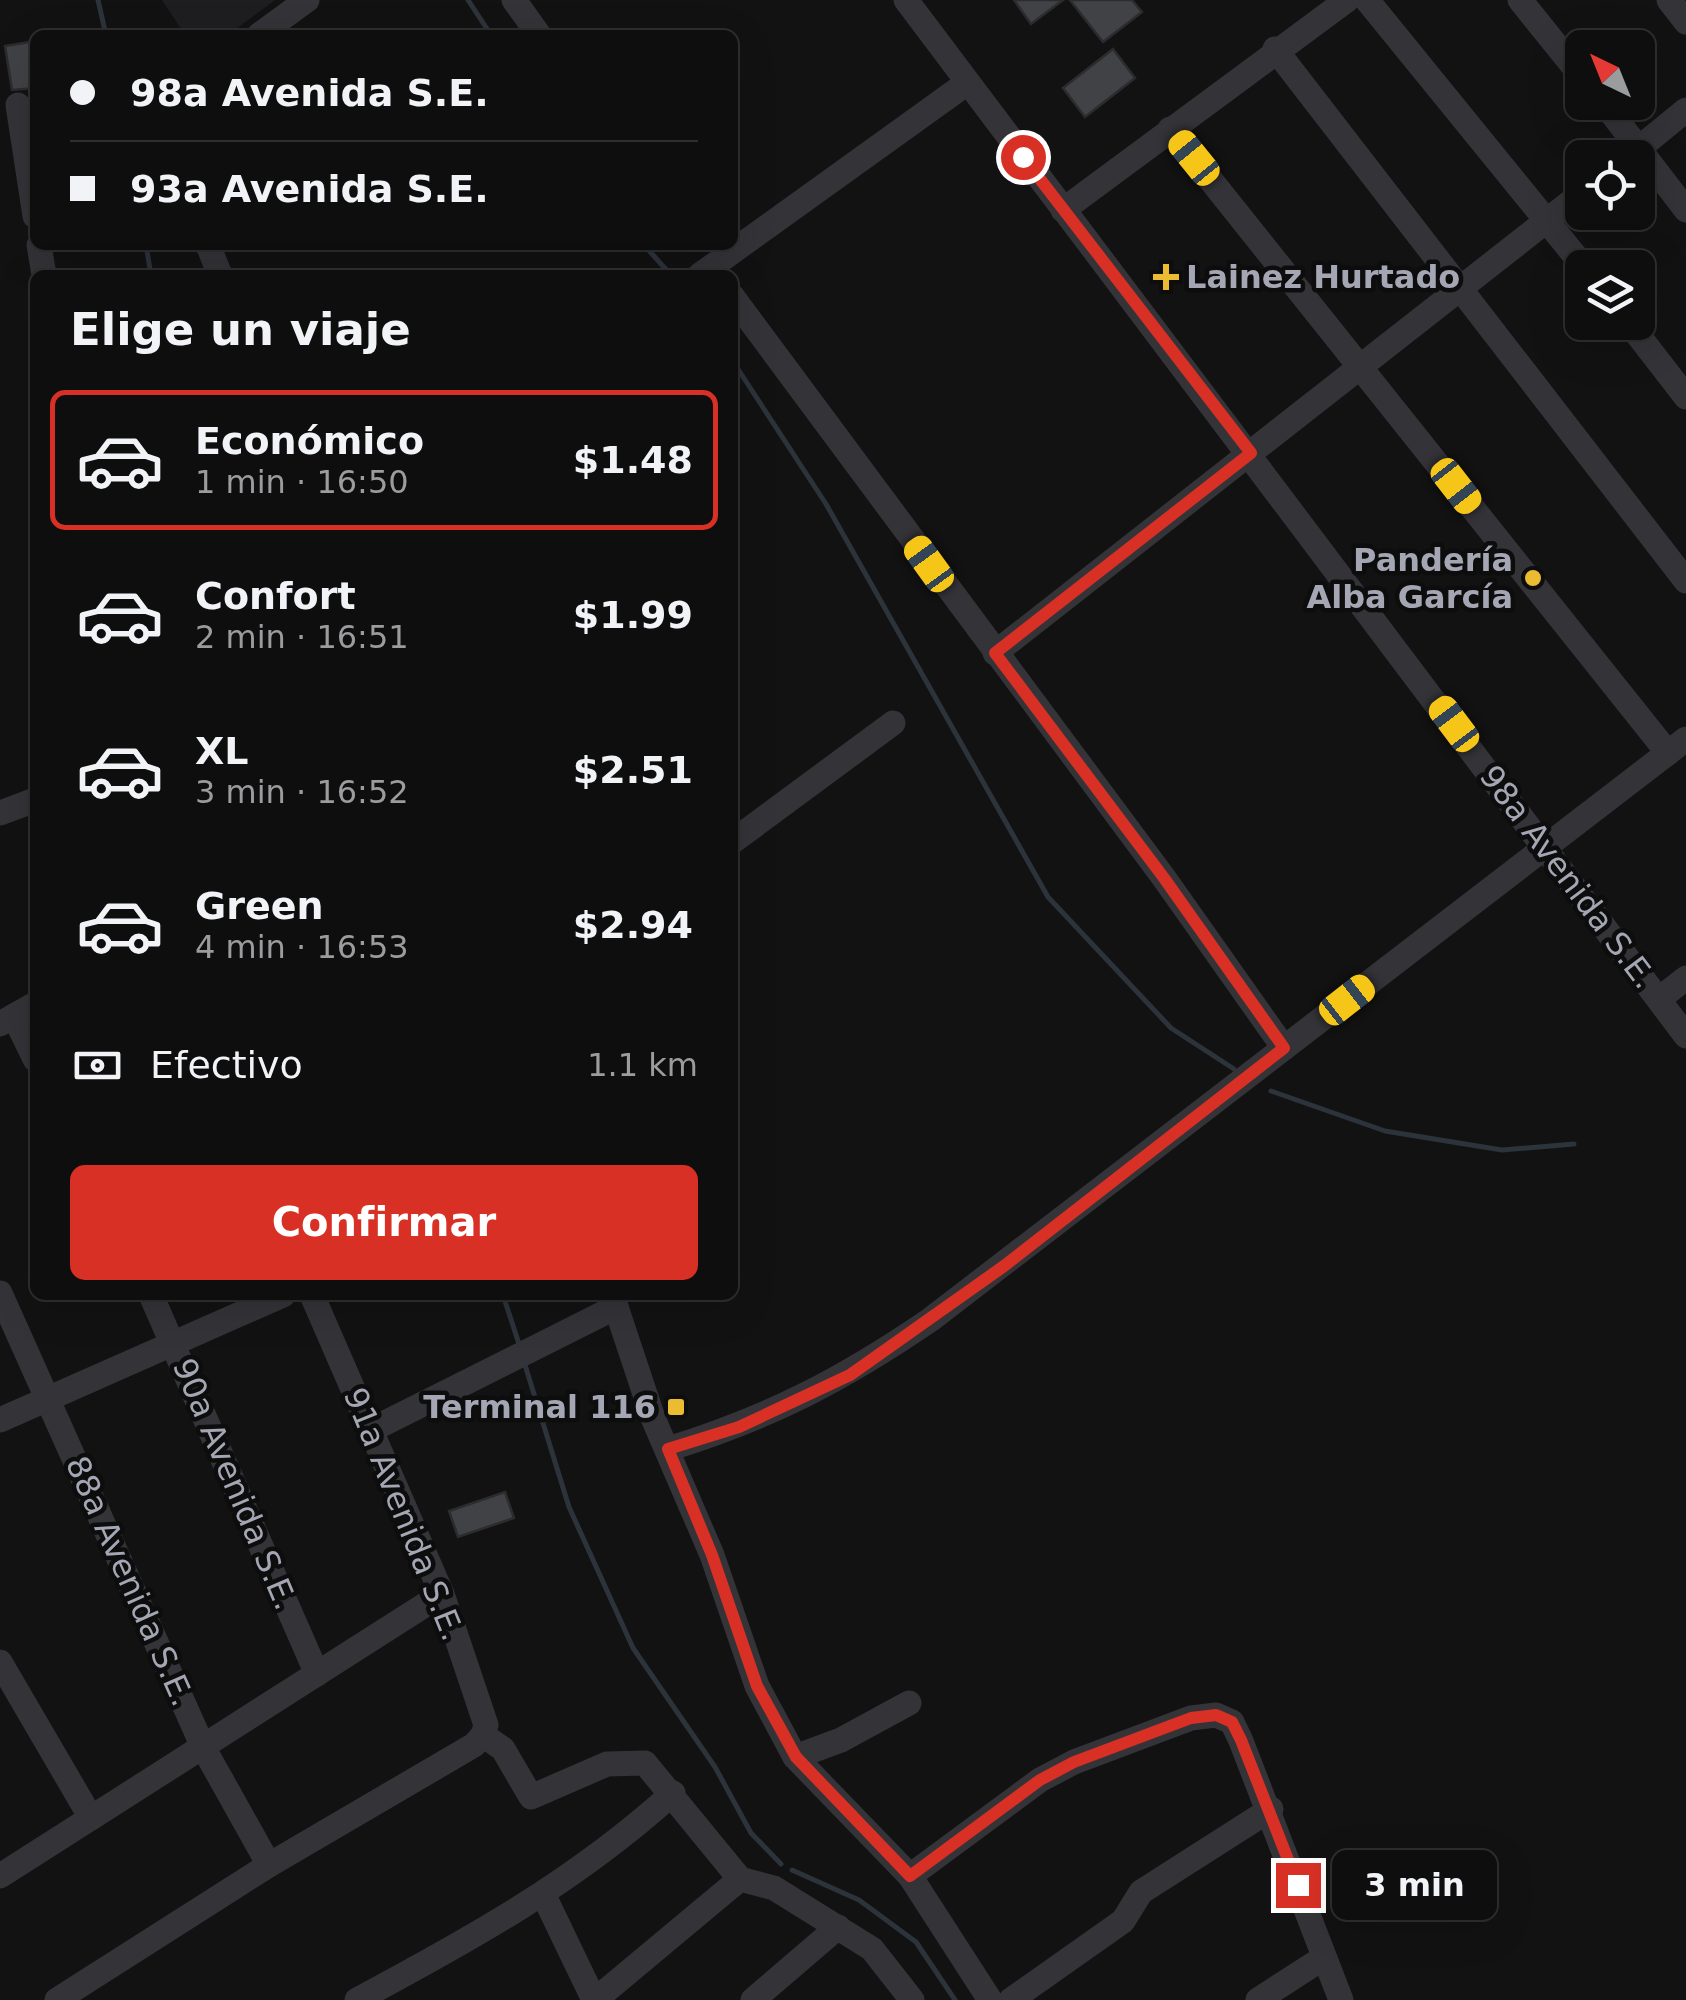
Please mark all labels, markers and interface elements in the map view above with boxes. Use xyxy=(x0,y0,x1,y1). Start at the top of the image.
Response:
north arrow xyxy=(1565,30,1655,120)
map controls xyxy=(1565,30,1655,340)
text: 98a Avenida S.E. xyxy=(130,71,489,115)
car xyxy=(1163,125,1225,191)
route start xyxy=(1001,135,1046,180)
button: locate xyxy=(1565,140,1655,230)
text: 93a Avenida S.E. xyxy=(130,167,489,211)
button: layers xyxy=(1565,250,1655,340)
place label: Lainez Hurtado xyxy=(1186,258,1460,296)
marker: Lainez Hurtado xyxy=(1155,266,1177,288)
text: Elige un viaje xyxy=(70,303,411,356)
icon: car xyxy=(75,415,165,505)
text: Económico xyxy=(195,419,424,463)
text: $1.48 xyxy=(573,438,693,482)
car xyxy=(1426,453,1486,519)
text: 1 min · 16:50 xyxy=(195,463,409,501)
car xyxy=(899,531,959,597)
place label: Pandería Alba García xyxy=(1306,541,1513,616)
marker: Pandería Alba García xyxy=(1522,567,1544,589)
icon: car xyxy=(75,570,165,660)
text: Confort xyxy=(195,574,356,618)
text: $1.99 xyxy=(573,593,693,637)
text: 2 min · 16:51 xyxy=(195,618,409,656)
car xyxy=(1424,691,1484,757)
icon: car xyxy=(75,725,165,815)
text: XL xyxy=(195,729,249,773)
text: $2.51 xyxy=(573,748,693,792)
street label: 98a Avenida S.E. xyxy=(1472,758,1664,996)
text: 3 min · 16:52 xyxy=(195,773,409,811)
icon: car xyxy=(75,880,165,970)
text: Green xyxy=(195,884,324,928)
text: $2.94 xyxy=(573,903,693,947)
text: 4 min · 16:53 xyxy=(195,928,409,966)
car xyxy=(1314,970,1380,1030)
icon: cash xyxy=(70,1038,125,1093)
text: Efectivo xyxy=(150,1043,303,1087)
text: 1.1 km xyxy=(587,1046,698,1084)
button: Confirmar xyxy=(70,1165,698,1280)
street label: 90a Avenida S.E. xyxy=(165,1353,305,1615)
street label: 91a Avenida S.E. xyxy=(336,1382,472,1646)
place label: Terminal 116 xyxy=(423,1388,656,1426)
marker: Terminal 116 xyxy=(665,1396,687,1418)
street label: 88a Avenida S.E. xyxy=(58,1450,202,1712)
callout: 3 min xyxy=(1333,1850,1498,1920)
route end xyxy=(1276,1863,1321,1908)
text: 3 min xyxy=(1364,1866,1465,1904)

